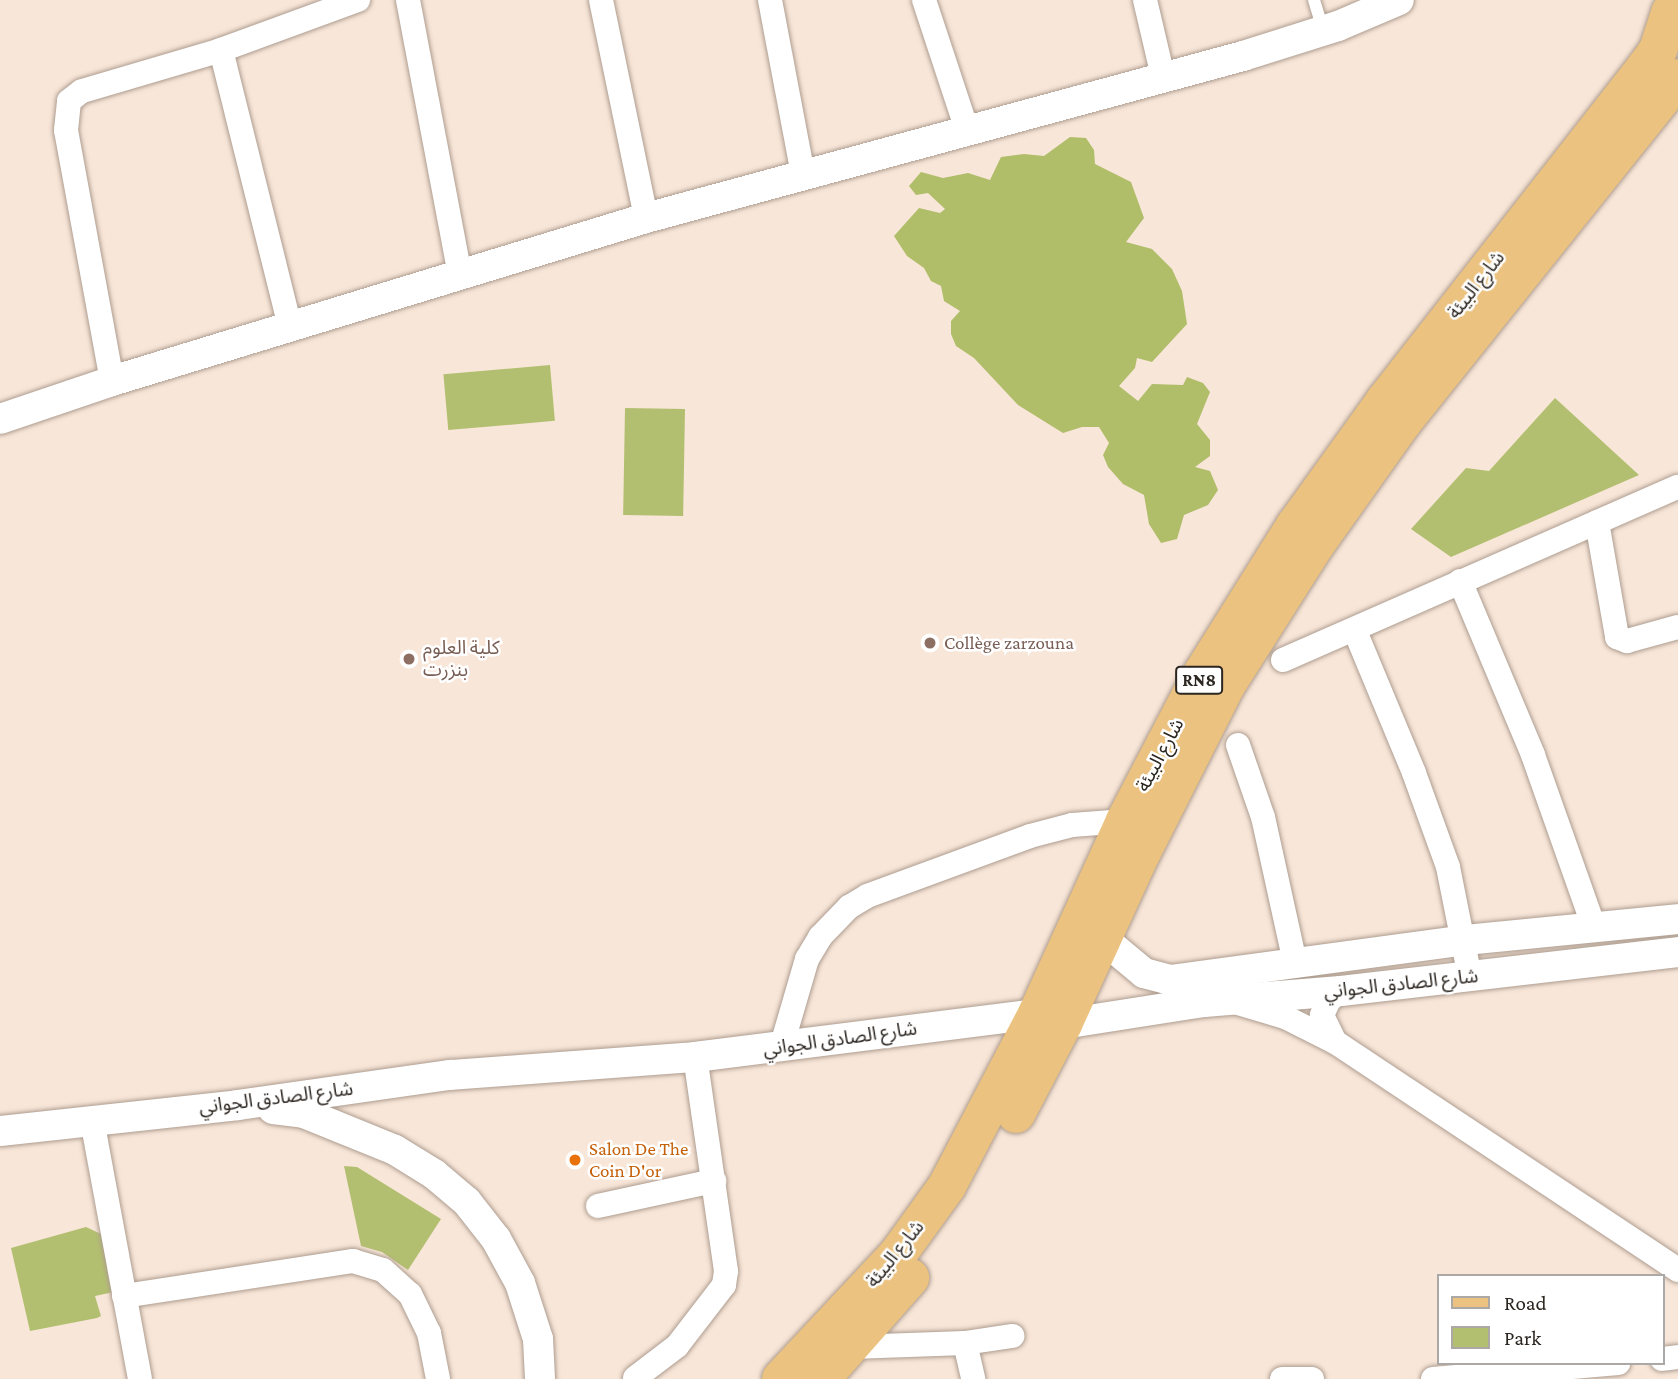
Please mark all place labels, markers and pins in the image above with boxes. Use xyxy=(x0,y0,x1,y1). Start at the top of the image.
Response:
place label: Collège zarzouna xyxy=(944,632,1074,654)
marker: Collège zarzouna xyxy=(922,635,938,651)
place label: كلية العلوم بنزرت xyxy=(423,637,500,681)
marker: كلية العلوم بنزرت xyxy=(401,651,417,667)
place label: Salon De The Coin D'or xyxy=(589,1138,688,1182)
marker: Salon De The Coin D'or xyxy=(567,1152,583,1168)

